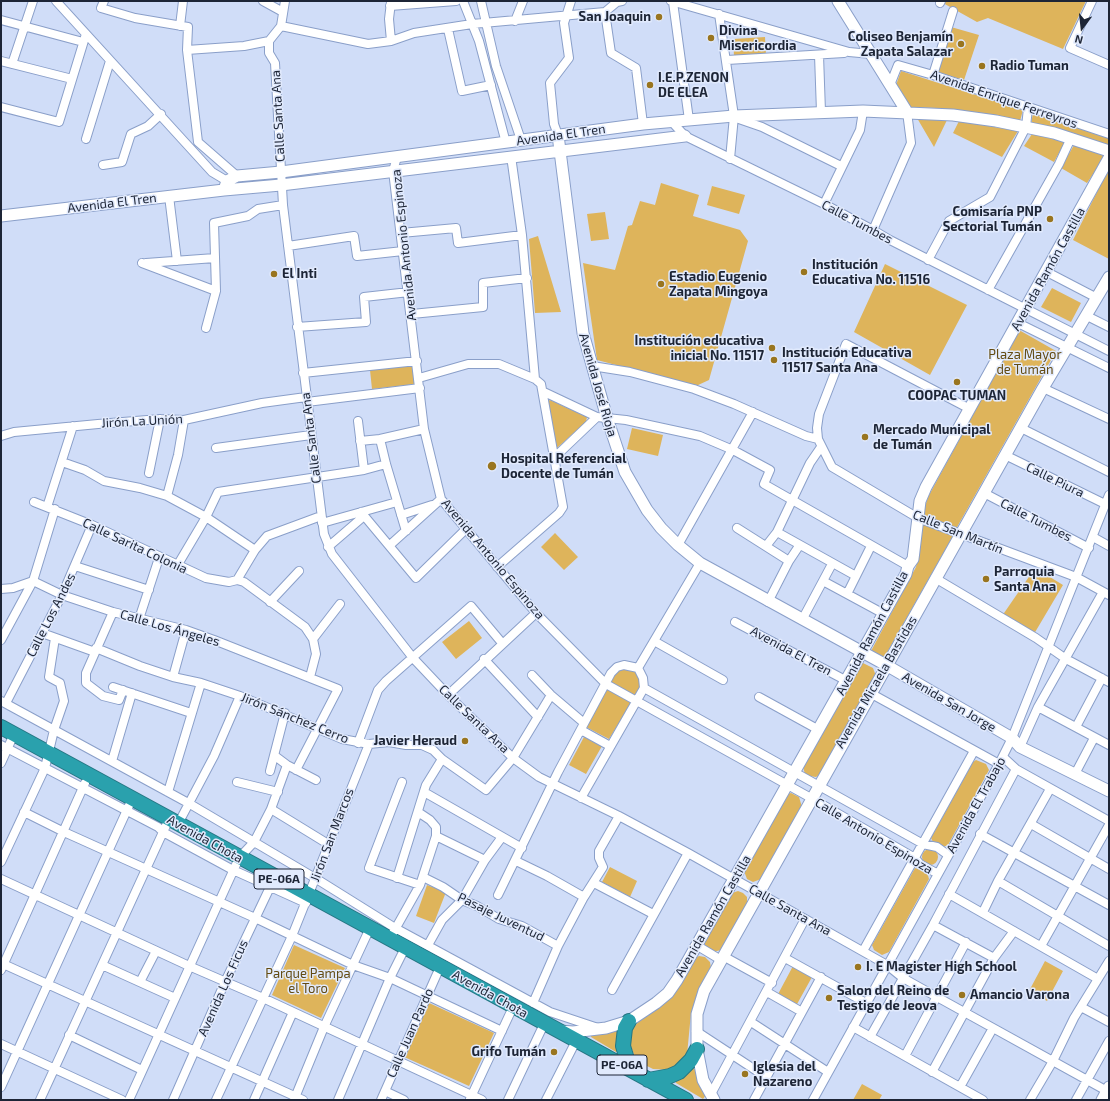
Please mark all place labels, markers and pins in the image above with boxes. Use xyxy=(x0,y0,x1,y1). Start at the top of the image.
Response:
place label: San Joaquin xyxy=(579,9,651,25)
marker: San Joaquin xyxy=(654,12,664,22)
place label: Divina Misericordia xyxy=(719,23,796,54)
place label: Coliseo Benjamín Zapata Salazar xyxy=(848,29,953,60)
marker: Divina Misericordia xyxy=(706,33,716,43)
marker: Coliseo Benjamín Zapata Salazar xyxy=(956,39,966,49)
place label: Radio Tuman xyxy=(990,58,1069,74)
marker: Radio Tuman xyxy=(977,61,987,71)
place label: I.E.P.ZENON DE ELEA xyxy=(658,70,729,101)
marker: I.E.P.ZENON DE ELEA xyxy=(645,80,655,90)
place label: Comisaría PNP Sectorial Tumán xyxy=(943,204,1042,235)
marker: Comisaría PNP Sectorial Tumán xyxy=(1045,214,1055,224)
place label: Institución Educativa No. 11516 xyxy=(812,257,930,288)
place label: El Inti xyxy=(282,266,317,282)
marker: Institución Educativa No. 11516 xyxy=(799,267,809,277)
marker: El Inti xyxy=(269,269,279,279)
place label: Estadio Eugenio Zapata Mingoya xyxy=(669,269,768,300)
marker: Estadio Eugenio Zapata Mingoya xyxy=(656,279,666,289)
place label: Institución educativa inicial No. 11517 xyxy=(635,333,764,364)
marker: Institución educativa inicial No. 11517 xyxy=(767,343,777,353)
place label: Institución Educativa 11517 Santa Ana xyxy=(782,345,912,376)
marker: Institución Educativa 11517 Santa Ana xyxy=(769,355,779,365)
marker: COOPAC TUMAN xyxy=(952,377,962,387)
place label: COOPAC TUMAN xyxy=(908,388,1006,404)
place label: Mercado Municipal de Tumán xyxy=(873,422,991,453)
marker: Mercado Municipal de Tumán xyxy=(860,432,870,442)
place label: Hospital Referencial Docente de Tumán xyxy=(501,451,626,482)
marker: Hospital Referencial Docente de Tumán xyxy=(486,460,498,472)
place label: Parroquia Santa Ana xyxy=(994,564,1056,595)
marker: Parroquia Santa Ana xyxy=(981,574,991,584)
place label: Javier Heraud xyxy=(373,733,457,749)
marker: Javier Heraud xyxy=(460,736,470,746)
place label: I. E Magister High School xyxy=(866,959,1017,975)
marker: I. E Magister High School xyxy=(853,962,863,972)
place label: Salon del Reino de Testigo de Jeova xyxy=(837,983,949,1014)
place label: Amancio Varona xyxy=(970,987,1070,1003)
marker: Amancio Varona xyxy=(957,990,967,1000)
marker: Salon del Reino de Testigo de Jeova xyxy=(824,993,834,1003)
place label: Grifo Tumán xyxy=(472,1044,546,1060)
marker: Grifo Tumán xyxy=(549,1047,559,1057)
place label: Iglesia del Nazareno xyxy=(753,1059,816,1090)
marker: Iglesia del Nazareno xyxy=(740,1069,750,1079)

